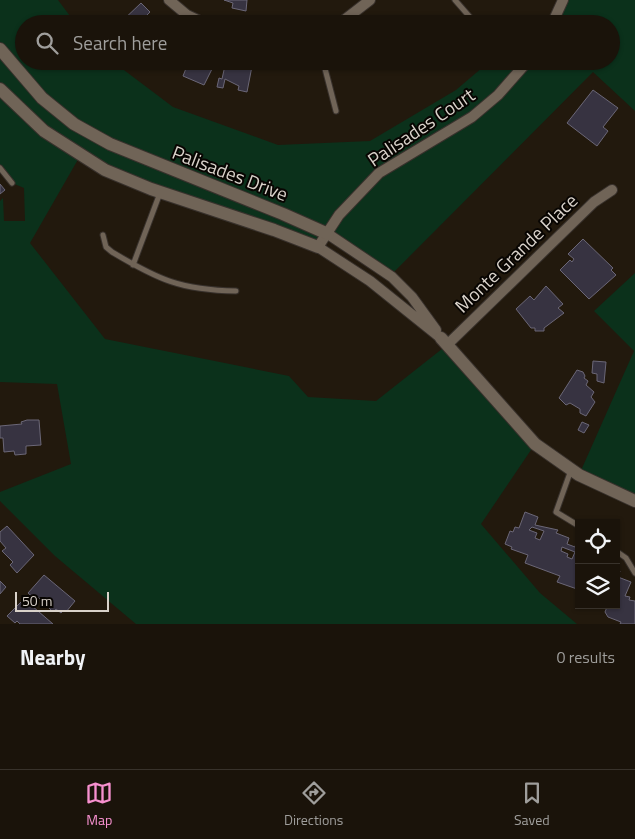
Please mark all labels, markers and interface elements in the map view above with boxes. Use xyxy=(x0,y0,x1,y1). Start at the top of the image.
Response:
search box xyxy=(15,15,620,70)
text: Search here xyxy=(73,28,167,57)
icon: search xyxy=(33,29,61,57)
street label: Palisades Court xyxy=(361,80,480,173)
street label: Palisades Drive xyxy=(168,137,292,208)
street label: Monte Grande Place xyxy=(448,186,584,319)
map controls xyxy=(575,519,620,609)
button: locate xyxy=(575,519,620,564)
button: layers xyxy=(575,564,620,609)
scale bar xyxy=(15,589,109,612)
text: 50 m xyxy=(22,590,52,611)
text: Nearby xyxy=(20,641,85,673)
text: 0 results xyxy=(556,645,615,669)
tab: Map xyxy=(85,779,113,830)
tab: Directions xyxy=(284,779,343,830)
tab: Saved xyxy=(514,779,550,830)

